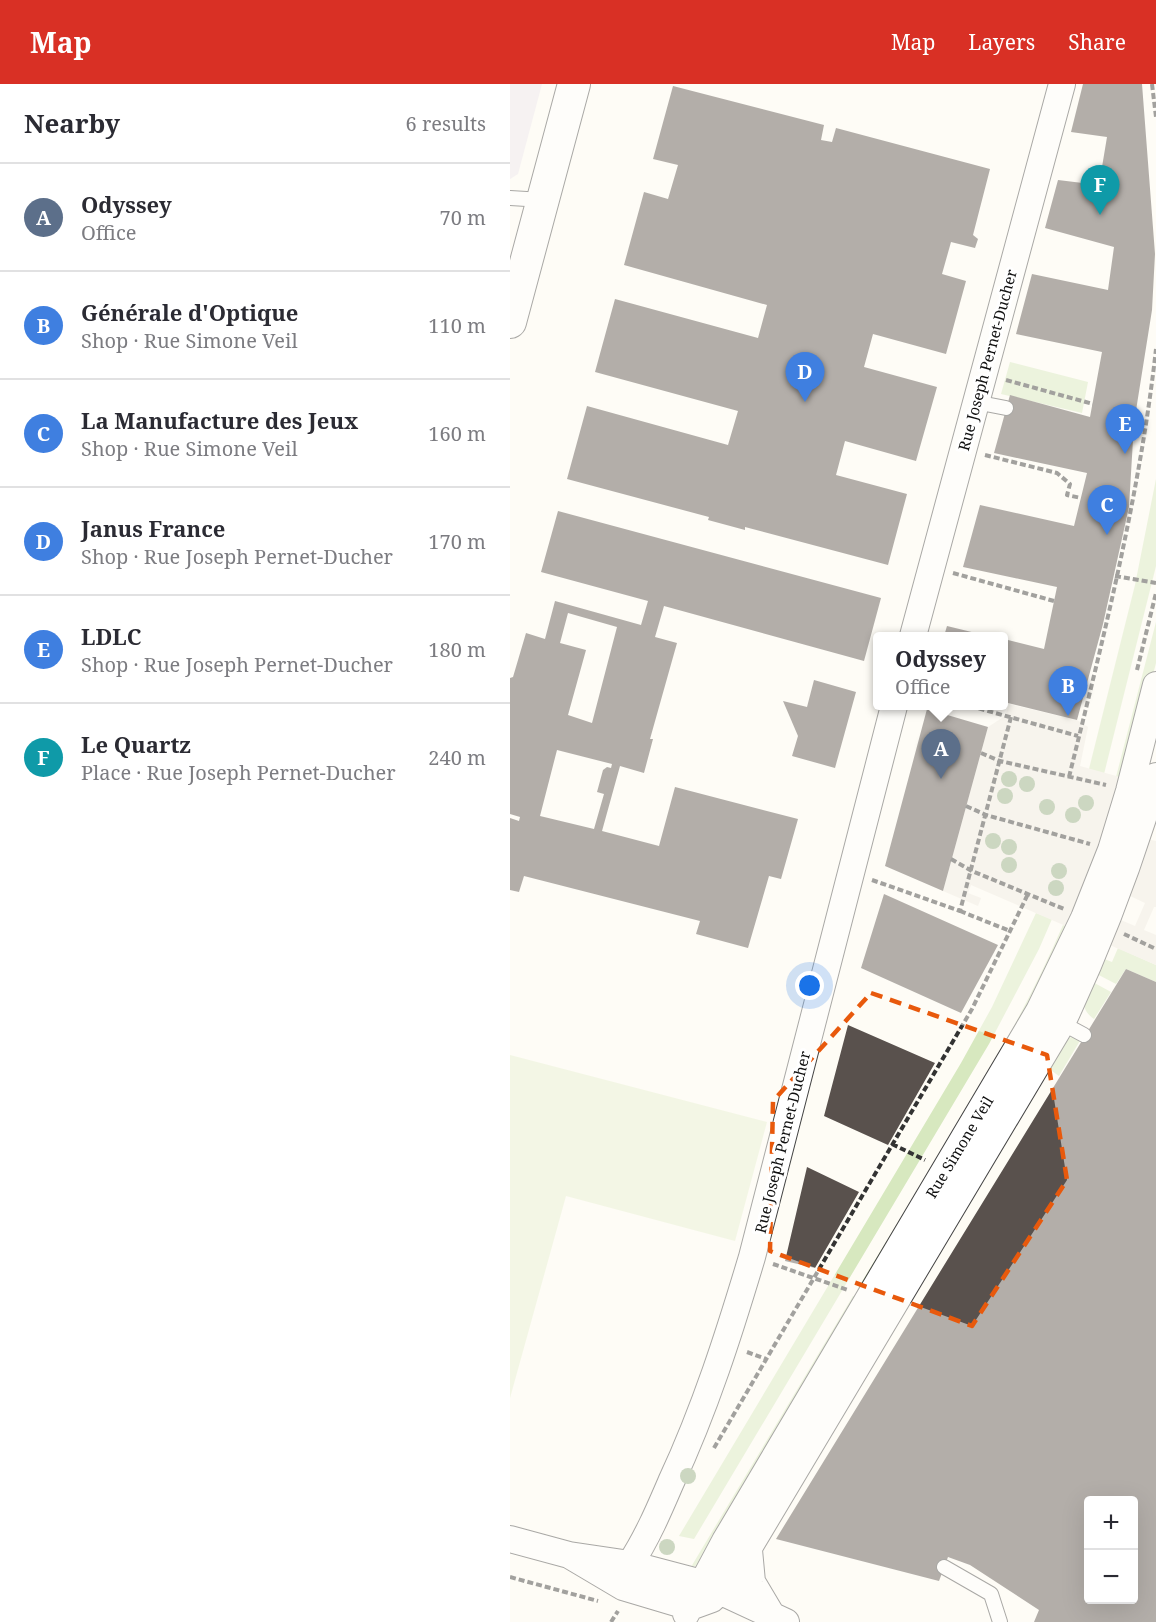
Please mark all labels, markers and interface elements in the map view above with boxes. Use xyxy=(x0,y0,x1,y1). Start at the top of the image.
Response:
text: Map xyxy=(30,23,92,61)
text: Map xyxy=(891,28,935,56)
text: Layers xyxy=(968,28,1035,56)
text: Share xyxy=(1068,28,1126,56)
text: Nearby xyxy=(24,105,120,141)
text: 6 results xyxy=(406,110,486,137)
pin: F xyxy=(1080,166,1120,215)
text: Odyssey xyxy=(81,189,172,219)
text: A xyxy=(36,204,51,231)
text: 70 m xyxy=(440,204,486,231)
text: Office xyxy=(81,219,136,246)
street label: Rue Joseph Pernet-Ducher xyxy=(953,267,1021,453)
text: Générale d'Optique xyxy=(81,297,298,327)
text: B xyxy=(37,312,50,339)
text: 110 m xyxy=(428,312,486,339)
text: Shop · Rue Simone Veil xyxy=(81,327,298,354)
pin: D xyxy=(786,352,824,402)
pin: E xyxy=(1106,404,1144,454)
text: La Manufacture des Jeux xyxy=(81,405,358,435)
text: C xyxy=(37,420,50,447)
text: 160 m xyxy=(428,420,486,447)
text: Shop · Rue Simone Veil xyxy=(81,435,298,462)
pin: C xyxy=(1088,486,1126,535)
text: Janus France xyxy=(81,513,225,543)
text: D xyxy=(36,528,51,555)
text: 170 m xyxy=(428,528,486,555)
text: Shop · Rue Joseph Pernet-Ducher xyxy=(81,543,393,570)
text: LDLC xyxy=(81,621,141,651)
popup xyxy=(873,632,1008,710)
text: E xyxy=(37,636,50,663)
text: 180 m xyxy=(428,636,486,663)
text: Odyssey xyxy=(895,643,986,673)
text: Shop · Rue Joseph Pernet-Ducher xyxy=(81,651,393,678)
pin: B xyxy=(1048,666,1088,716)
text: Office xyxy=(895,673,951,700)
text: Le Quartz xyxy=(81,729,191,759)
pin: A xyxy=(922,730,960,779)
text: F xyxy=(37,744,50,771)
text: 240 m xyxy=(428,744,486,771)
text: Place · Rue Joseph Pernet-Ducher xyxy=(81,759,396,786)
your location xyxy=(795,971,824,1000)
street label: Rue Joseph Pernet-Ducher xyxy=(750,1049,814,1235)
street label: Rue Simone Veil xyxy=(921,1092,997,1202)
map controls xyxy=(1084,1496,1138,1604)
button: + xyxy=(1084,1496,1138,1550)
button: − xyxy=(1084,1550,1138,1604)

